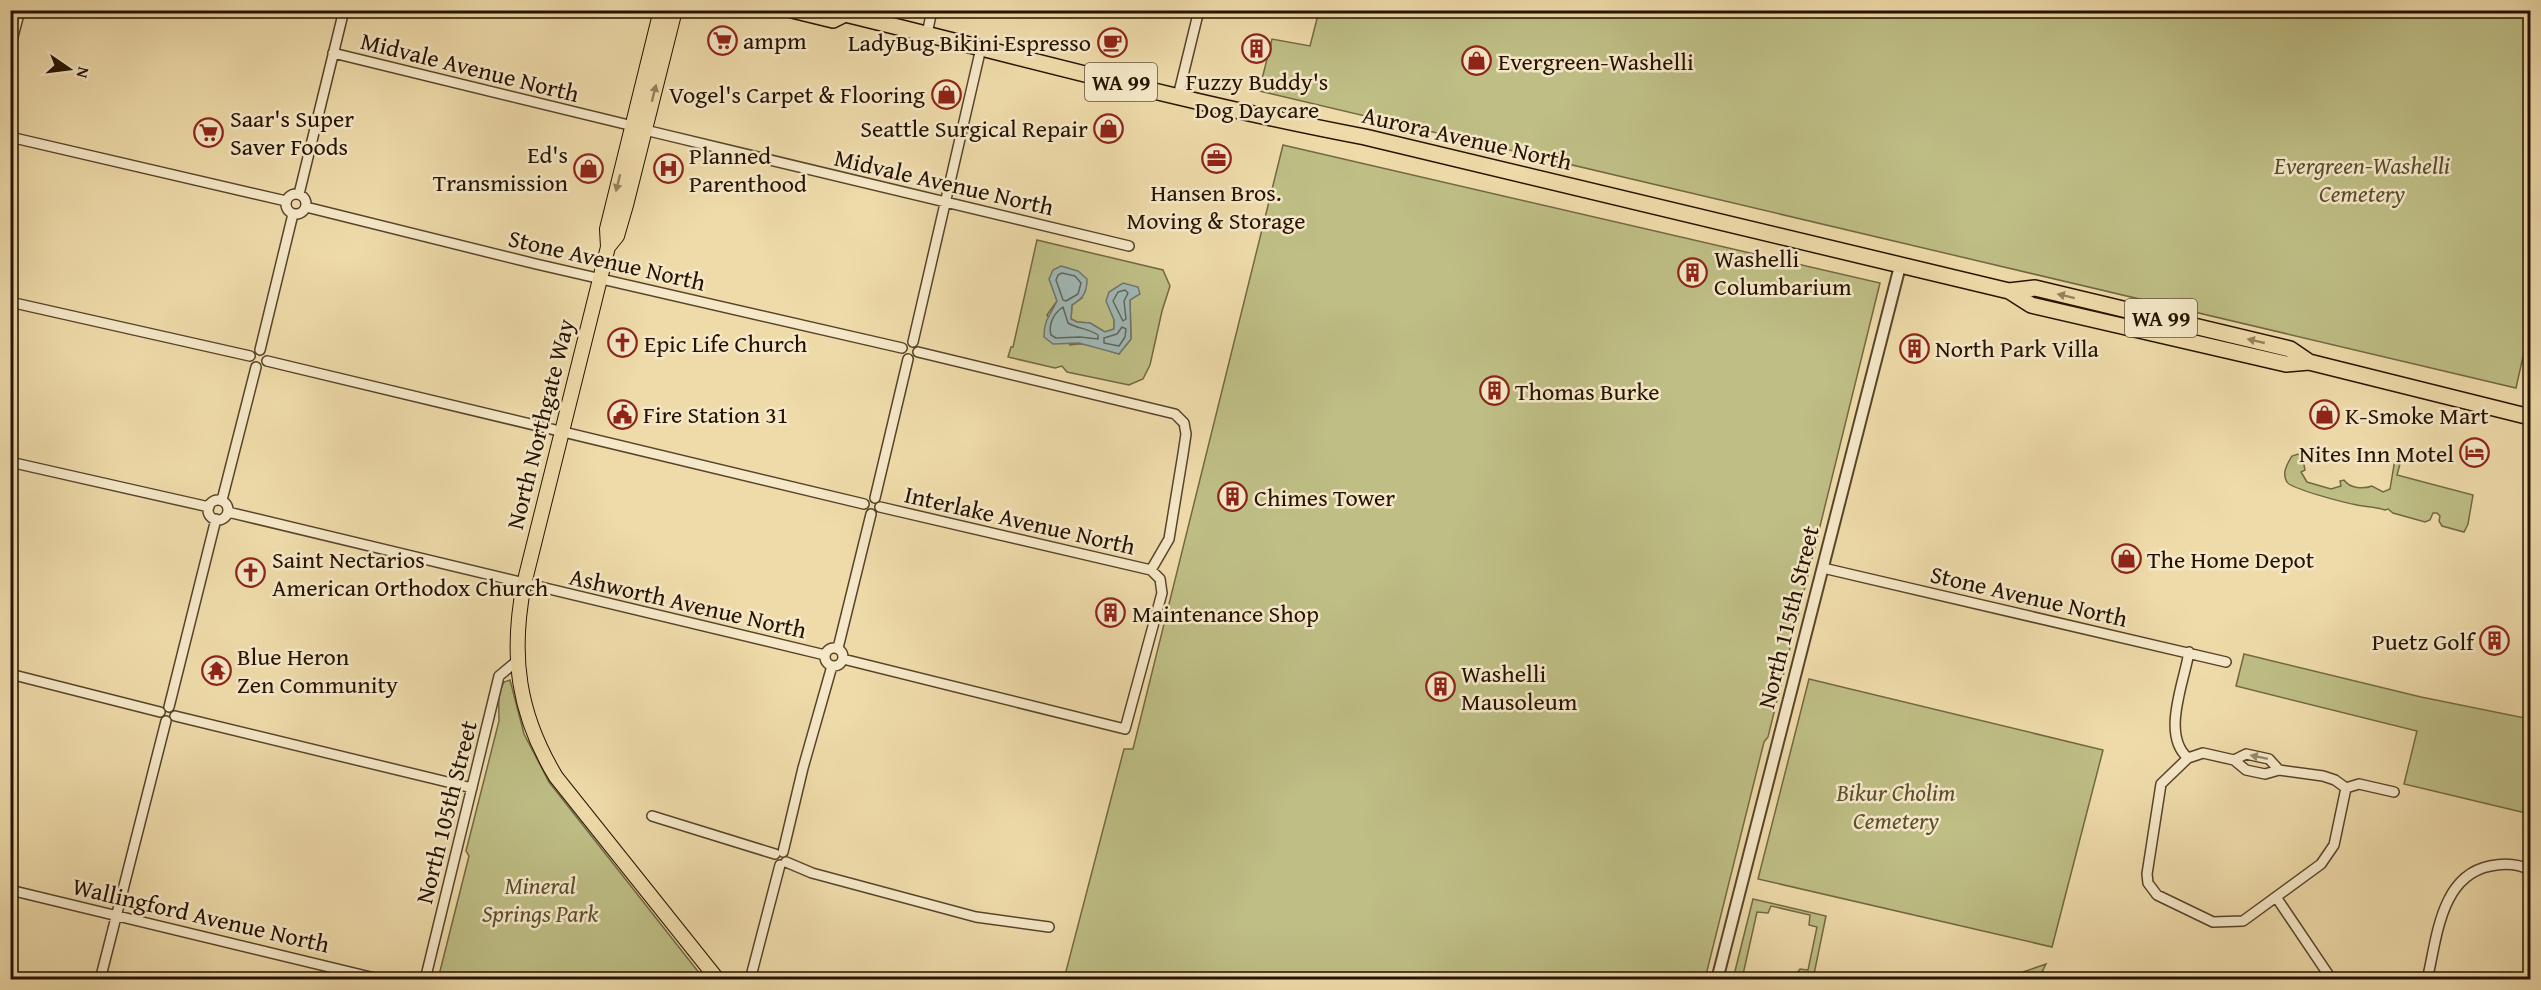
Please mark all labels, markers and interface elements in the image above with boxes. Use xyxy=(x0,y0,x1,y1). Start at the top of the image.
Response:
street label: Midvale Avenue North xyxy=(357,23,583,111)
place label: ampm xyxy=(743,23,807,58)
supermarket icon: ampm xyxy=(706,24,738,56)
place label: LadyBug Bikini Espresso xyxy=(848,25,1091,60)
cafe icon: LadyBug Bikini Espresso xyxy=(1096,26,1128,58)
building icon: Fuzzy Buddy's Dog Daycare xyxy=(1241,32,1273,64)
north arrow xyxy=(39,39,99,99)
place label: Evergreen-Washelli xyxy=(1498,44,1694,79)
shop icon: Evergreen-Washelli xyxy=(1461,45,1493,77)
road number: WA 99 xyxy=(1085,63,1157,101)
place label: Fuzzy Buddy's Dog Daycare xyxy=(1186,64,1328,127)
text: N xyxy=(71,65,96,81)
place label: Vogel's Carpet & Flooring xyxy=(669,77,925,112)
shop icon: Vogel's Carpet & Flooring xyxy=(930,78,962,110)
one-way arrow xyxy=(650,84,660,102)
street label: Aurora Avenue North xyxy=(1359,97,1576,179)
place label: Saar's Super Saver Foods xyxy=(230,101,354,164)
place label: Seattle Surgical Repair xyxy=(860,111,1088,146)
shop icon: Seattle Surgical Repair xyxy=(1093,112,1125,144)
supermarket icon: Saar's Super Saver Foods xyxy=(193,116,225,148)
place label: Ed's Transmission xyxy=(433,137,569,200)
place label: Planned Parenthood xyxy=(689,138,807,201)
street label: Midvale Avenue North xyxy=(831,140,1058,224)
office icon: Hansen Bros. Moving & Storage xyxy=(1200,143,1232,175)
park label: Evergreen-Washelli Cemetery xyxy=(2273,148,2450,211)
shop icon: Ed's Transmission xyxy=(573,152,605,184)
hospital icon: Planned Parenthood xyxy=(652,153,684,185)
one-way arrow xyxy=(613,174,623,192)
place label: Hansen Bros. Moving & Storage xyxy=(1127,175,1305,238)
street label: Stone Avenue North xyxy=(505,220,709,300)
place label: Washelli Columbarium xyxy=(1714,241,1852,304)
building icon: Washelli Columbarium xyxy=(1677,256,1709,288)
one-way arrow xyxy=(2057,290,2075,300)
road number: WA 99 xyxy=(2125,299,2197,337)
street label: North Northgate Way xyxy=(497,315,583,533)
place label: Epic Life Church xyxy=(644,326,808,361)
church icon: Epic Life Church xyxy=(607,327,639,359)
place label: North Park Villa xyxy=(1935,331,2100,366)
building icon: North Park Villa xyxy=(1898,332,1930,364)
one-way arrow xyxy=(2247,336,2265,346)
place label: Thomas Burke xyxy=(1515,374,1659,409)
building icon: Thomas Burke xyxy=(1478,375,1510,407)
place label: Fire Station 31 xyxy=(643,397,788,432)
public building icon: Fire Station 31 xyxy=(606,398,638,430)
place label: K-Smoke Mart xyxy=(2345,398,2489,433)
shop icon: K-Smoke Mart xyxy=(2308,399,2340,431)
place label: Nites Inn Motel xyxy=(2299,436,2454,471)
hotel icon: Nites Inn Motel xyxy=(2459,437,2491,469)
street label: Interlake Avenue North xyxy=(901,476,1139,564)
place label: Chimes Tower xyxy=(1254,480,1395,515)
building icon: Chimes Tower xyxy=(1217,481,1249,513)
street label: North 115th Street xyxy=(1748,521,1828,712)
place label: Saint Nectarios American Orthodox Church xyxy=(272,542,549,605)
place label: The Home Depot xyxy=(2147,542,2315,577)
shop icon: The Home Depot xyxy=(2110,543,2142,575)
street label: Stone Avenue North xyxy=(1927,556,2131,636)
church icon: Saint Nectarios American Orthodox Church xyxy=(235,557,267,589)
street label: Ashworth Avenue North xyxy=(566,559,811,647)
place label: Maintenance Shop xyxy=(1132,596,1319,631)
building icon: Maintenance Shop xyxy=(1095,597,1127,629)
place label: Puetz Golf xyxy=(2372,624,2476,659)
building icon: Puetz Golf xyxy=(2479,625,2511,657)
place label: Blue Heron Zen Community xyxy=(237,639,398,702)
temple icon: Blue Heron Zen Community xyxy=(200,654,232,686)
place label: Washelli Mausoleum xyxy=(1461,656,1578,719)
building icon: Washelli Mausoleum xyxy=(1424,671,1456,703)
street label: North 105th Street xyxy=(406,716,486,907)
one-way arrow xyxy=(2249,751,2268,761)
park label: Bikur Cholim Cemetery xyxy=(1835,775,1956,838)
street label: Wallingford Avenue North xyxy=(69,868,334,962)
park label: Mineral Springs Park xyxy=(482,868,598,931)

